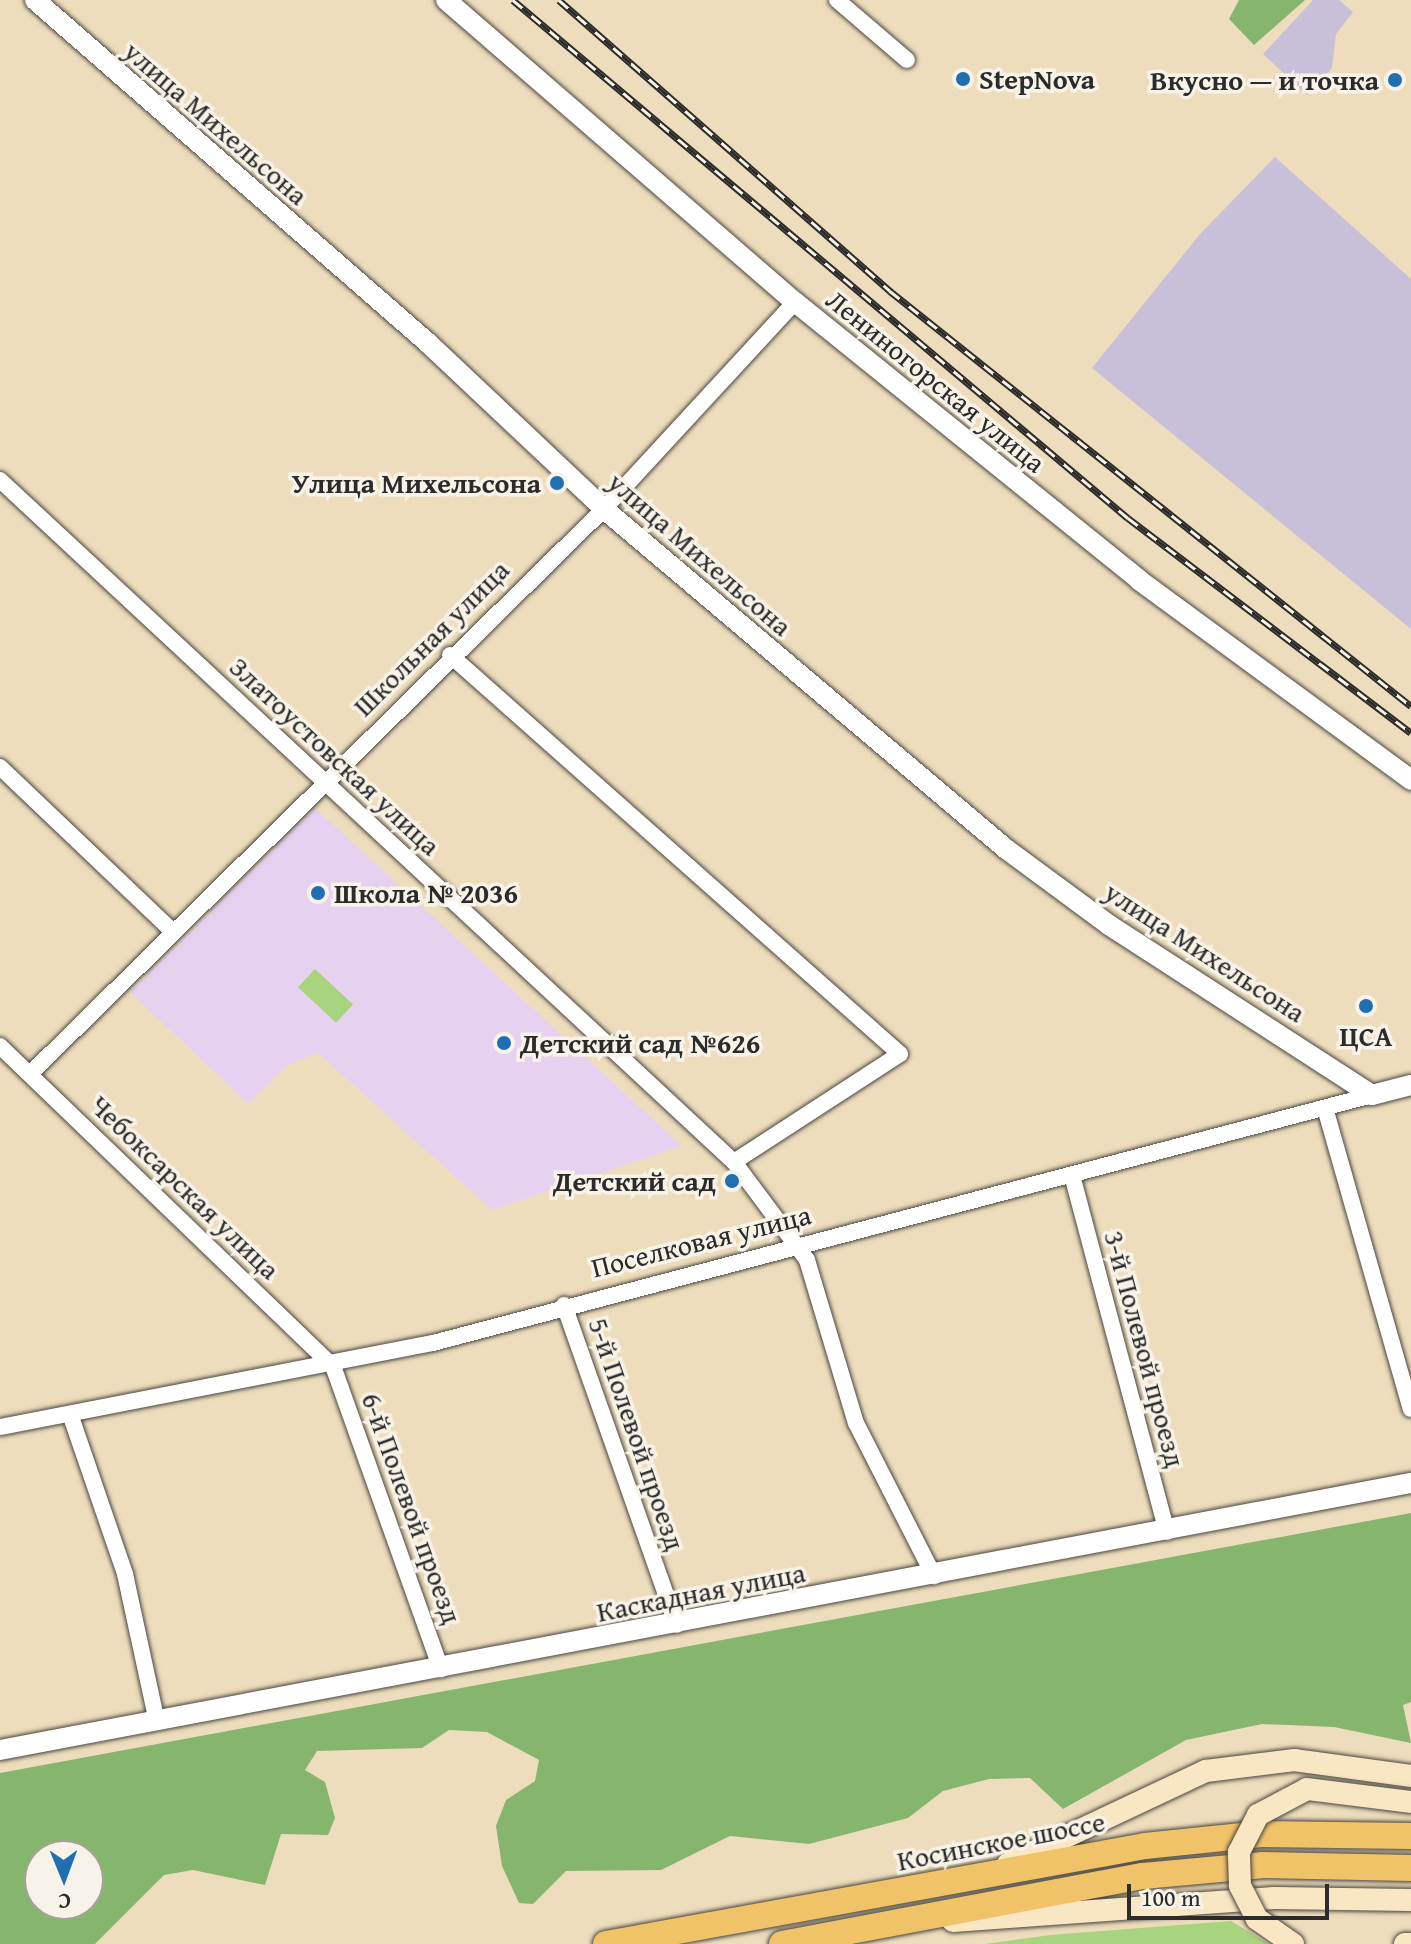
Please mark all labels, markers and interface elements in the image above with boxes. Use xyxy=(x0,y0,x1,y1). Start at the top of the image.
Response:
street label: улица Михельсона xyxy=(117,34,315,212)
place label: StepNova xyxy=(979,62,1095,96)
place label: Вкусно — и точка xyxy=(1150,63,1379,97)
marker: StepNova xyxy=(954,70,972,88)
marker: Вкусно — и точка xyxy=(1386,71,1404,89)
street label: Лениногорская улица xyxy=(820,282,1052,480)
street label: улица Михельсона xyxy=(601,465,799,643)
place label: Улица Михельсона xyxy=(292,466,541,500)
marker: Улица Михельсона xyxy=(548,474,566,492)
street label: Школьная улица xyxy=(346,553,516,723)
street label: Златоустовская улица xyxy=(223,650,447,862)
street label: улица Михельсона xyxy=(1098,875,1312,1029)
place label: Школа № 2036 xyxy=(334,876,518,910)
marker: Школа № 2036 xyxy=(309,884,327,902)
marker: ЦСА xyxy=(1357,997,1375,1015)
place label: ЦСА xyxy=(1339,1019,1393,1053)
place label: Детский сад №626 xyxy=(520,1026,760,1060)
marker: Детский сад №626 xyxy=(495,1034,513,1052)
street label: Чебоксарская улица xyxy=(83,1088,287,1286)
place label: Детский сад xyxy=(553,1164,716,1198)
marker: Детский сад xyxy=(723,1172,741,1190)
street label: Поселковая улица xyxy=(588,1197,814,1285)
street label: 3-й Полевой проезд xyxy=(1097,1227,1193,1471)
street label: 5-й Полевой проезд xyxy=(582,1314,692,1554)
street label: 6-й Полевой проезд xyxy=(355,1388,469,1628)
street label: Каскадная улица xyxy=(594,1555,808,1629)
street label: Косинское шоссе xyxy=(894,1804,1108,1878)
north arrow xyxy=(24,1840,104,1920)
scale bar xyxy=(1131,1868,1333,1918)
text: 100 m xyxy=(1141,1880,1201,1915)
text: С xyxy=(58,1886,71,1918)

